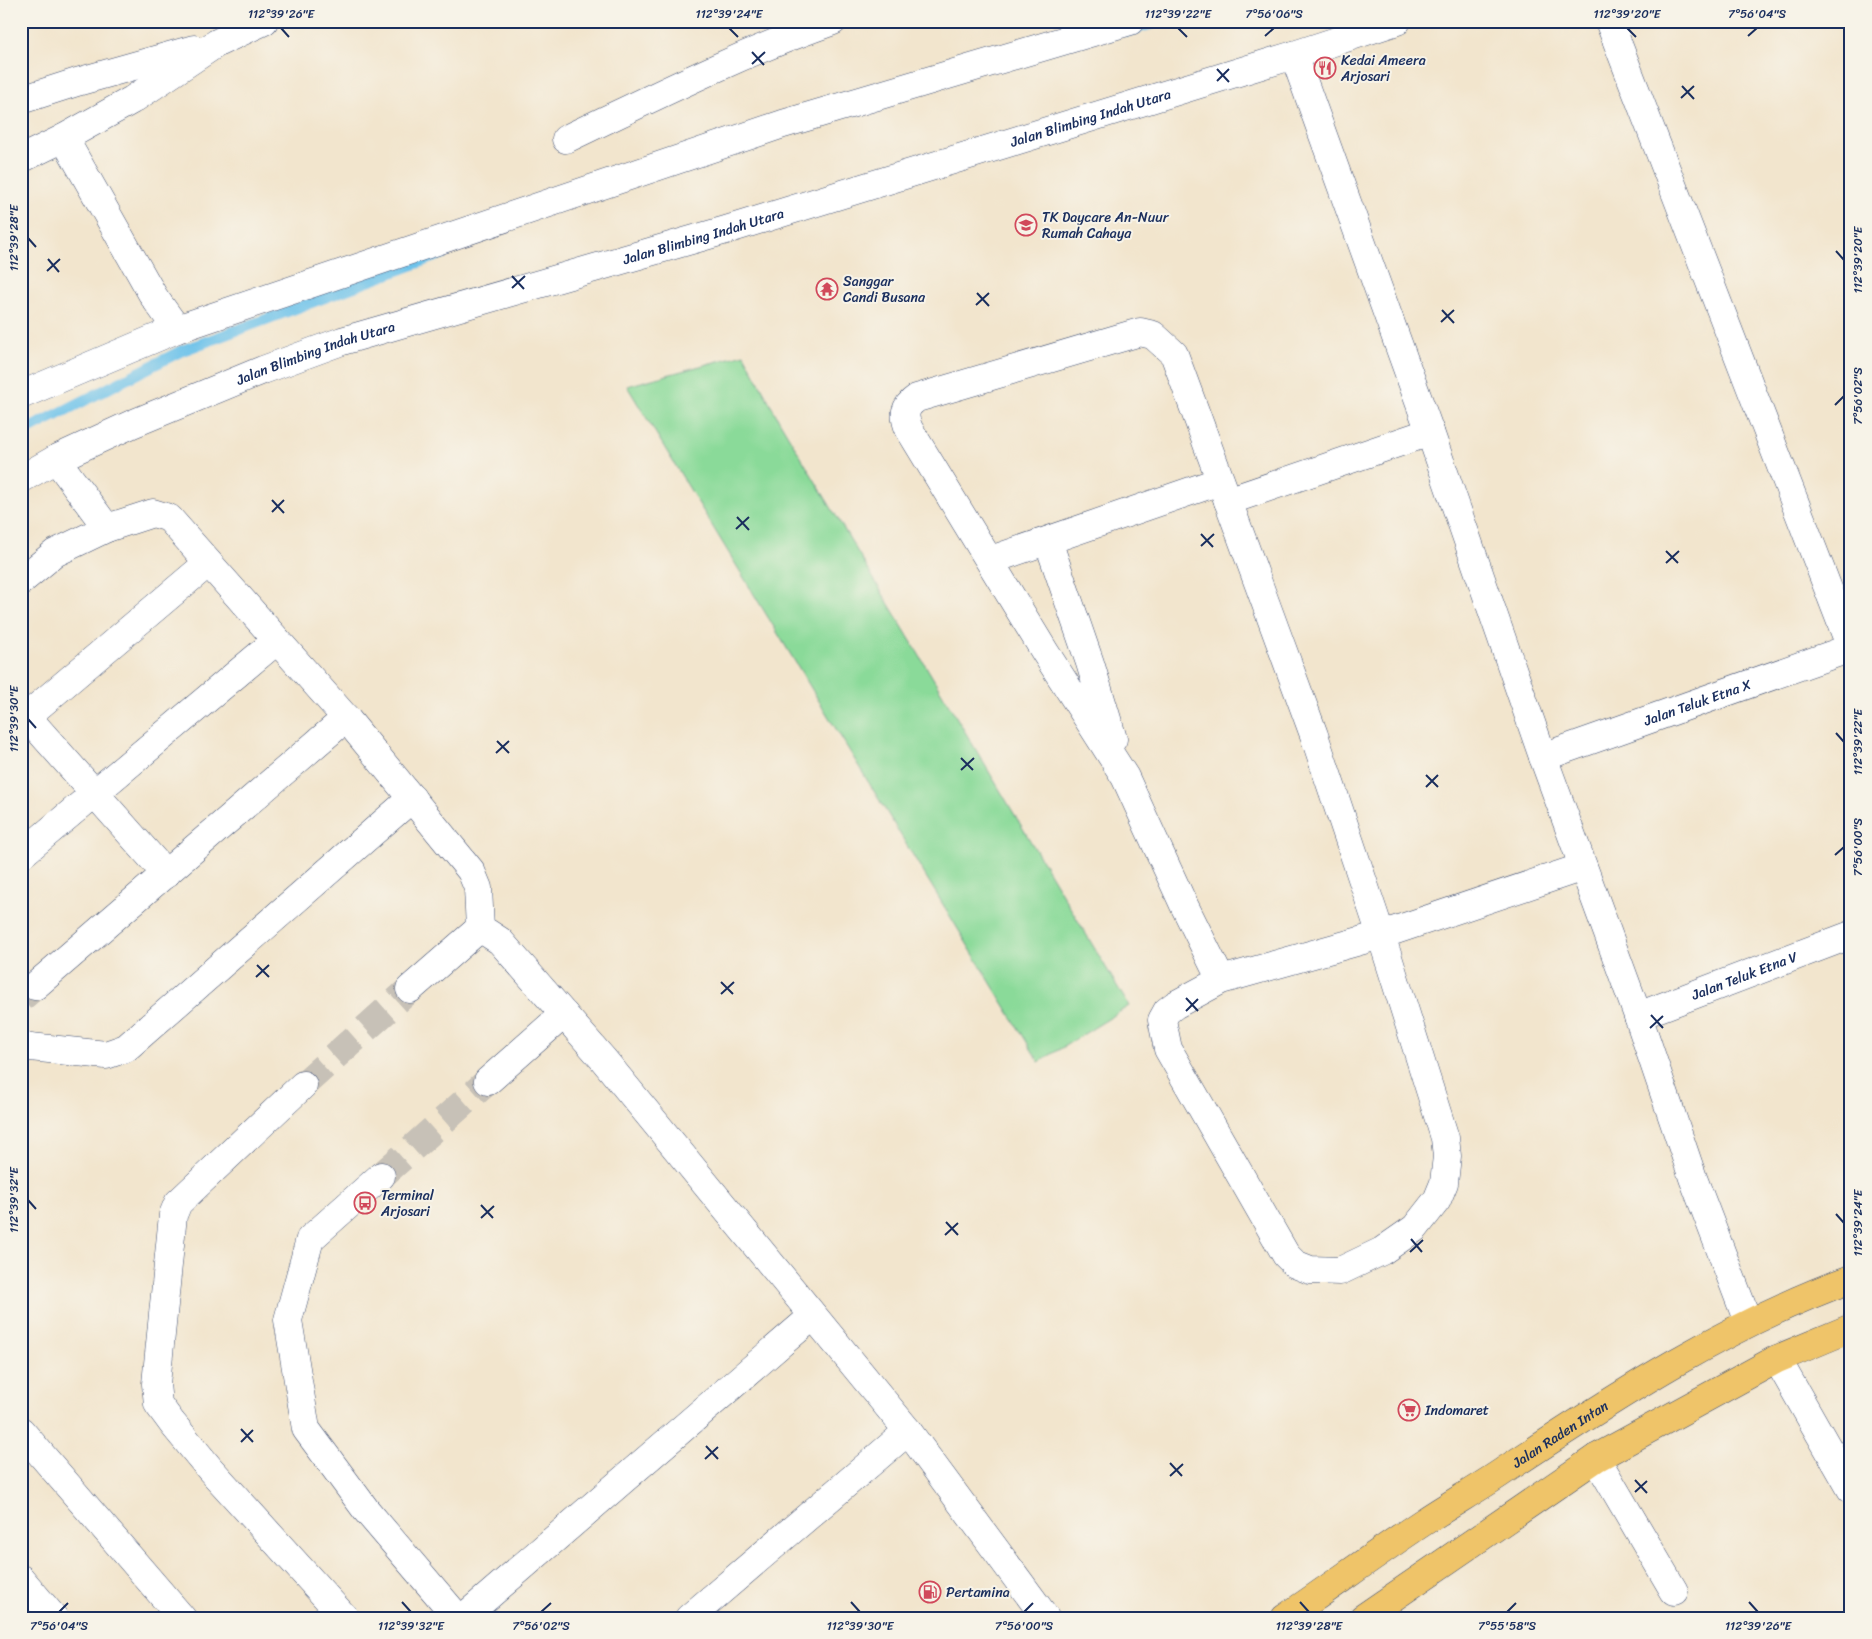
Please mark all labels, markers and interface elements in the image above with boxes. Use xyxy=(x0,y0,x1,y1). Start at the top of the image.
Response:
text: 112°39'26"E xyxy=(248,3,315,25)
text: 112°39'24"E xyxy=(696,3,764,25)
text: 112°39'22"E xyxy=(1145,3,1212,25)
text: 7°56'06"S xyxy=(1245,3,1303,25)
text: 112°39'20"E xyxy=(1594,3,1662,25)
text: 7°56'04"S xyxy=(1728,3,1787,25)
place label: Kedai Ameera Arjosari xyxy=(1340,48,1426,89)
restaurant icon: Kedai Ameera Arjosari xyxy=(1313,56,1337,80)
street label: Jalan Blimbing Indah Utara xyxy=(1006,82,1174,155)
street label: Jalan Blimbing Indah Utara xyxy=(619,201,787,272)
text: 112°39'28"E xyxy=(3,203,25,271)
place label: TK Daycare An-Nuur Rumah Cahaya xyxy=(1042,205,1170,246)
school or university icon: TK Daycare An-Nuur Rumah Cahaya xyxy=(1014,213,1038,237)
text: 112°39'20"E xyxy=(1847,225,1869,293)
place label: Sanggar Candi Busana xyxy=(843,269,926,310)
temple icon: Sanggar Candi Busana xyxy=(815,277,839,301)
street label: Jalan Blimbing Indah Utara xyxy=(232,314,398,393)
text: 7°56'02"S xyxy=(1847,367,1869,425)
street label: Jalan Teluk Etna X xyxy=(1639,672,1755,734)
text: 112°39'30"E xyxy=(3,684,25,752)
text: 112°39'22"E xyxy=(1847,708,1869,775)
text: 7°56'00"S xyxy=(1847,817,1869,876)
street label: Jalan Teluk Etna V xyxy=(1687,944,1802,1008)
text: 112°39'32"E xyxy=(3,1166,25,1233)
place label: Terminal Arjosari xyxy=(380,1183,435,1224)
text: 112°39'24"E xyxy=(1847,1188,1869,1256)
bus stop icon: Terminal Arjosari xyxy=(353,1191,377,1215)
street label: Jalan Raden Intan xyxy=(1506,1394,1614,1476)
supermarket icon: Indomaret xyxy=(1397,1398,1421,1422)
place label: Indomaret xyxy=(1424,1398,1489,1423)
fuel station icon: Pertamina xyxy=(918,1580,942,1604)
place label: Pertamina xyxy=(946,1580,1010,1605)
text: 7°56'04"S xyxy=(30,1615,89,1637)
text: 112°39'32"E xyxy=(378,1615,445,1637)
text: 7°56'02"S xyxy=(512,1615,570,1637)
text: 112°39'30"E xyxy=(827,1615,895,1637)
text: 7°56'00"S xyxy=(995,1615,1054,1637)
text: 112°39'28"E xyxy=(1276,1615,1344,1637)
text: 7°55'58"S xyxy=(1478,1615,1537,1637)
text: 112°39'26"E xyxy=(1725,1615,1792,1637)

